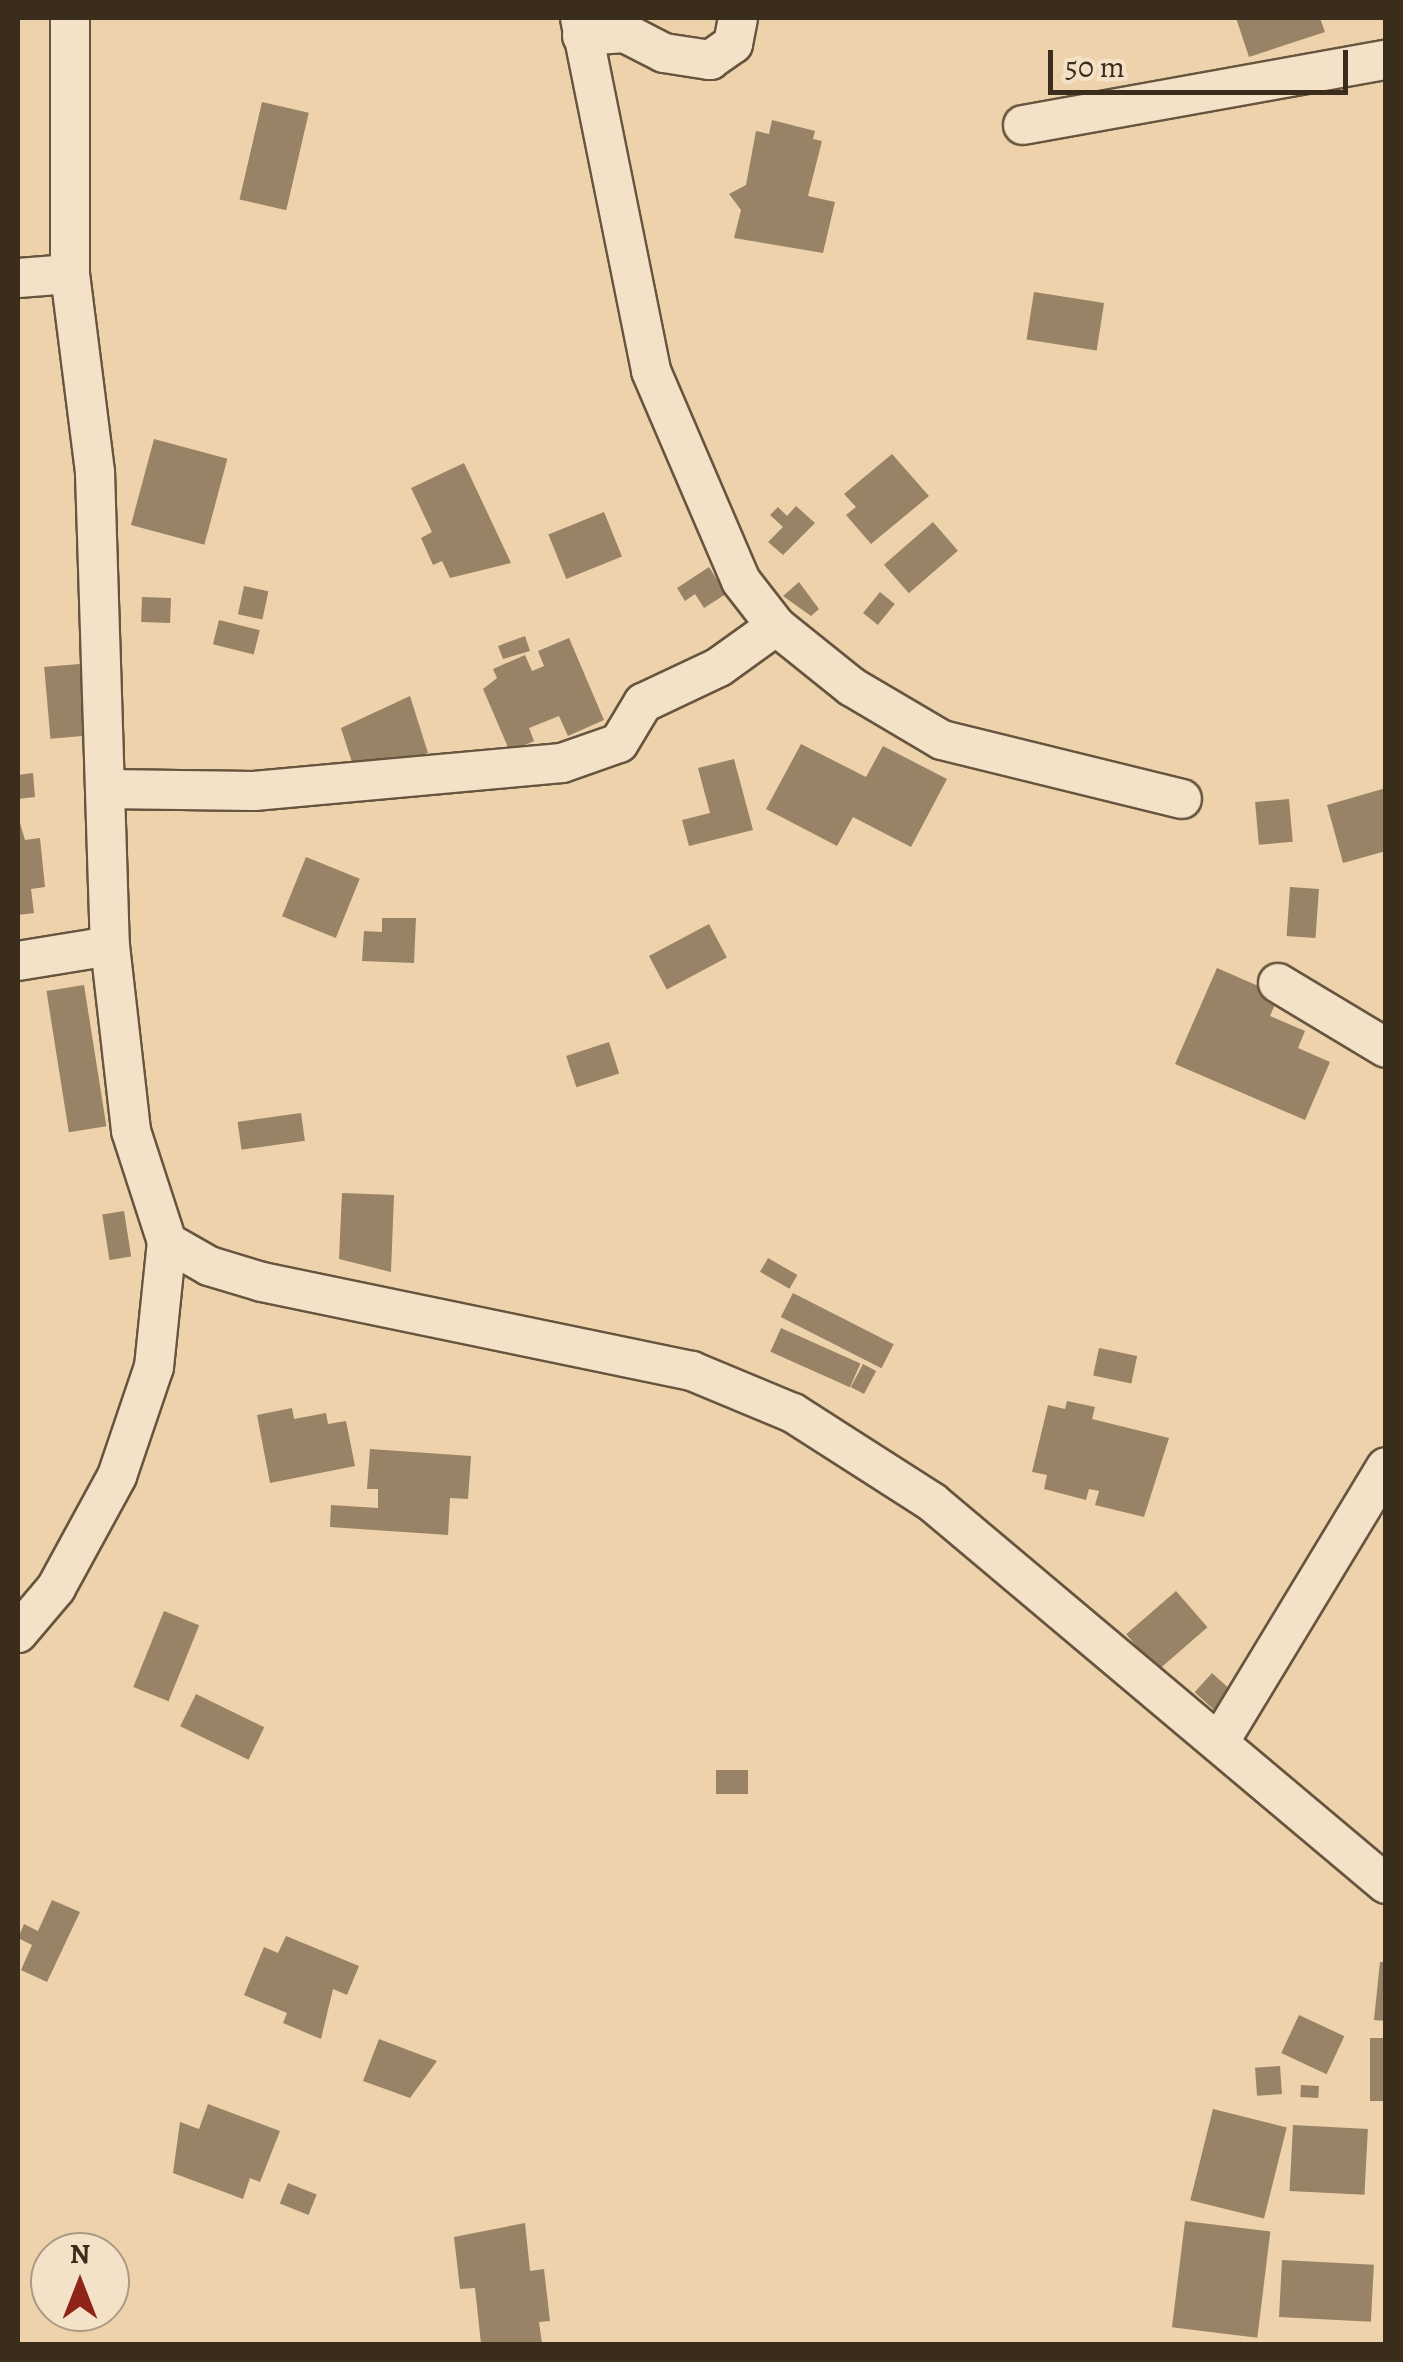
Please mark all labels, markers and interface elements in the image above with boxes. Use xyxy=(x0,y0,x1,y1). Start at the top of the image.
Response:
scale bar xyxy=(1053,30,1353,92)
text: 50 m xyxy=(1065,47,1125,87)
north arrow xyxy=(30,2232,130,2332)
text: N xyxy=(70,2235,90,2273)

